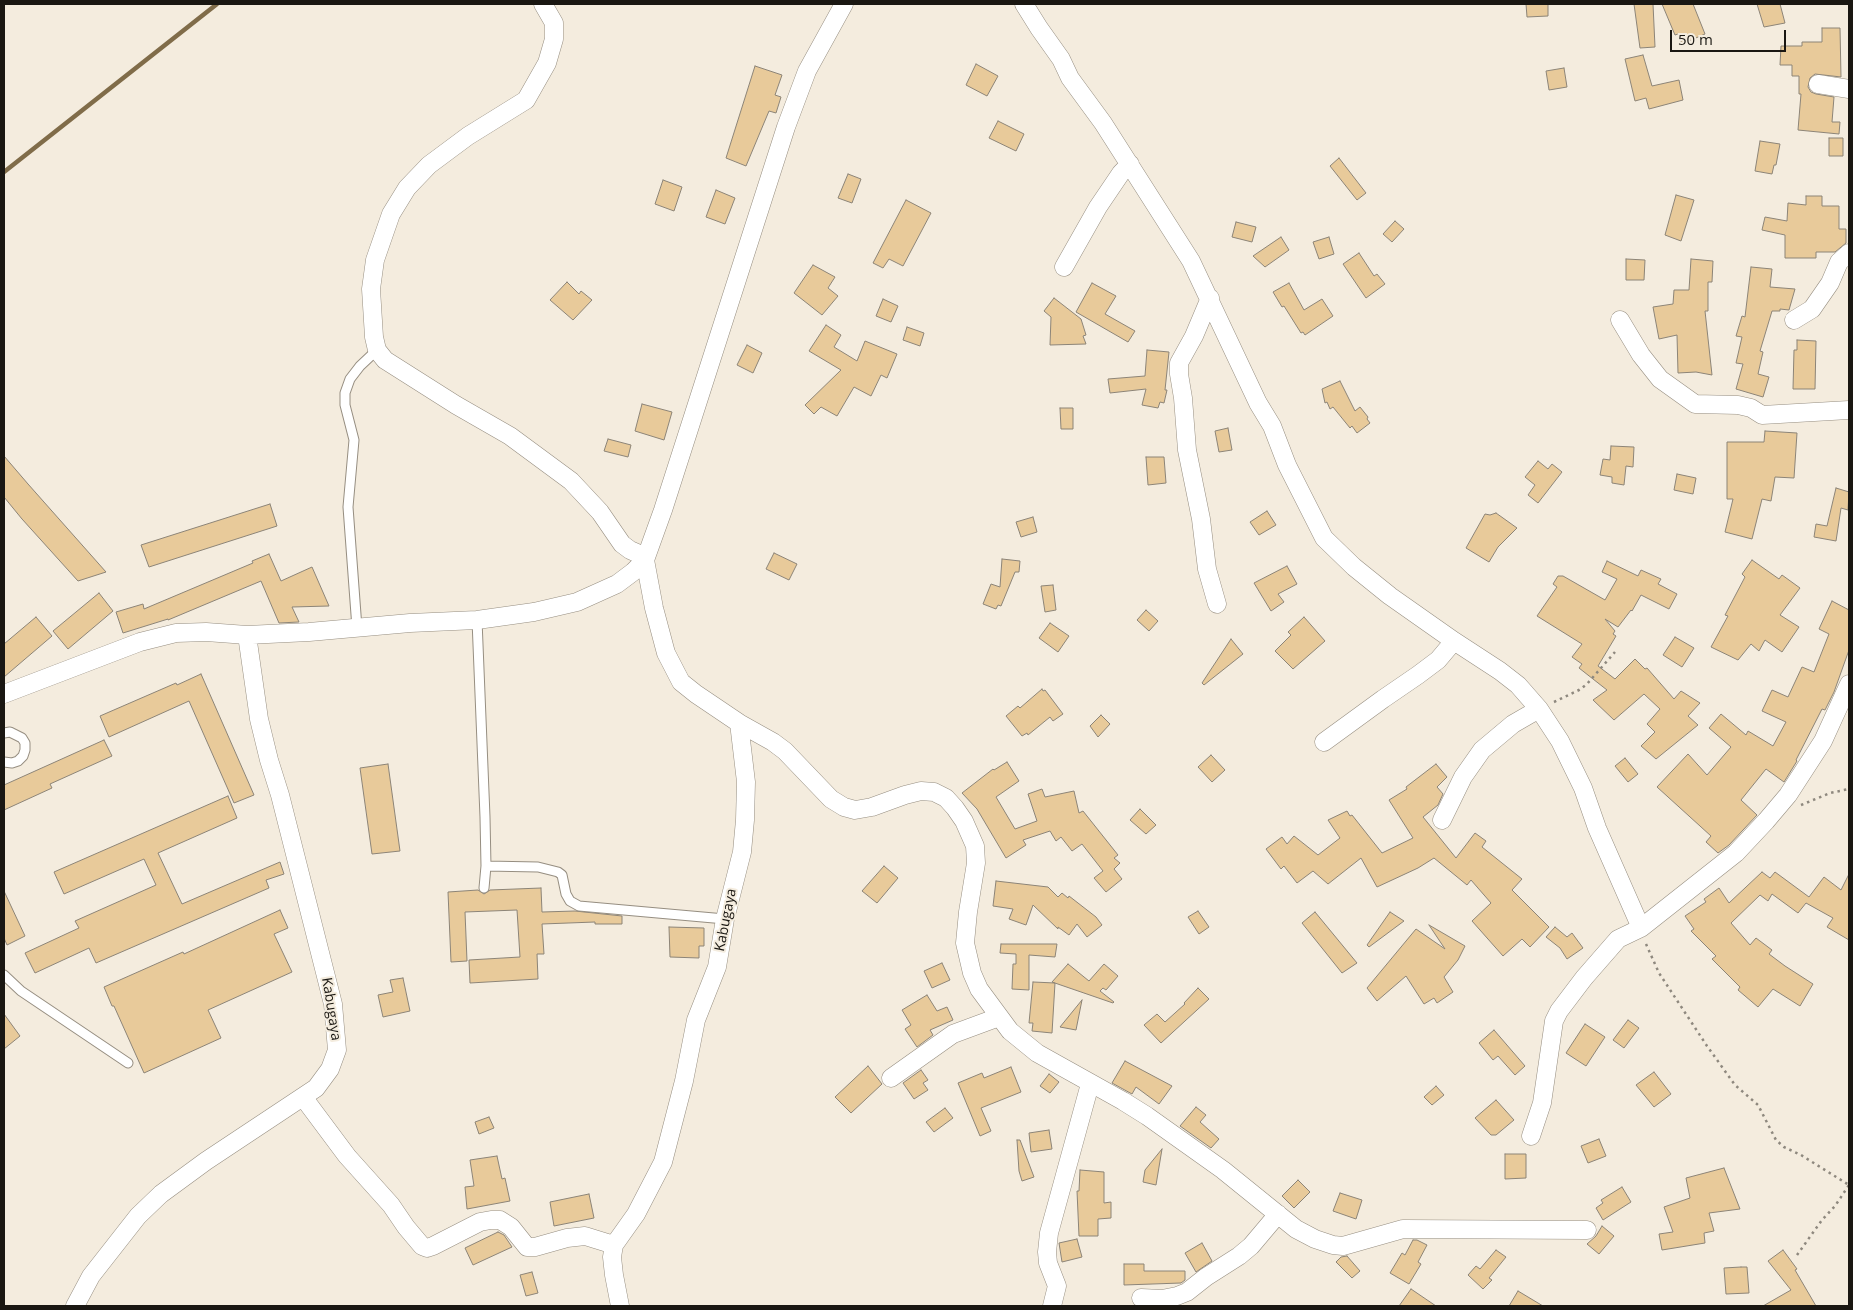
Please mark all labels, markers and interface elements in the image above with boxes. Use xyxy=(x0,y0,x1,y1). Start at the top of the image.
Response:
scale bar xyxy=(1673,20,1789,52)
text: 50 m xyxy=(1678,29,1713,49)
street label: Kabugaya xyxy=(712,887,740,953)
street label: Kabugaya xyxy=(318,976,344,1042)

